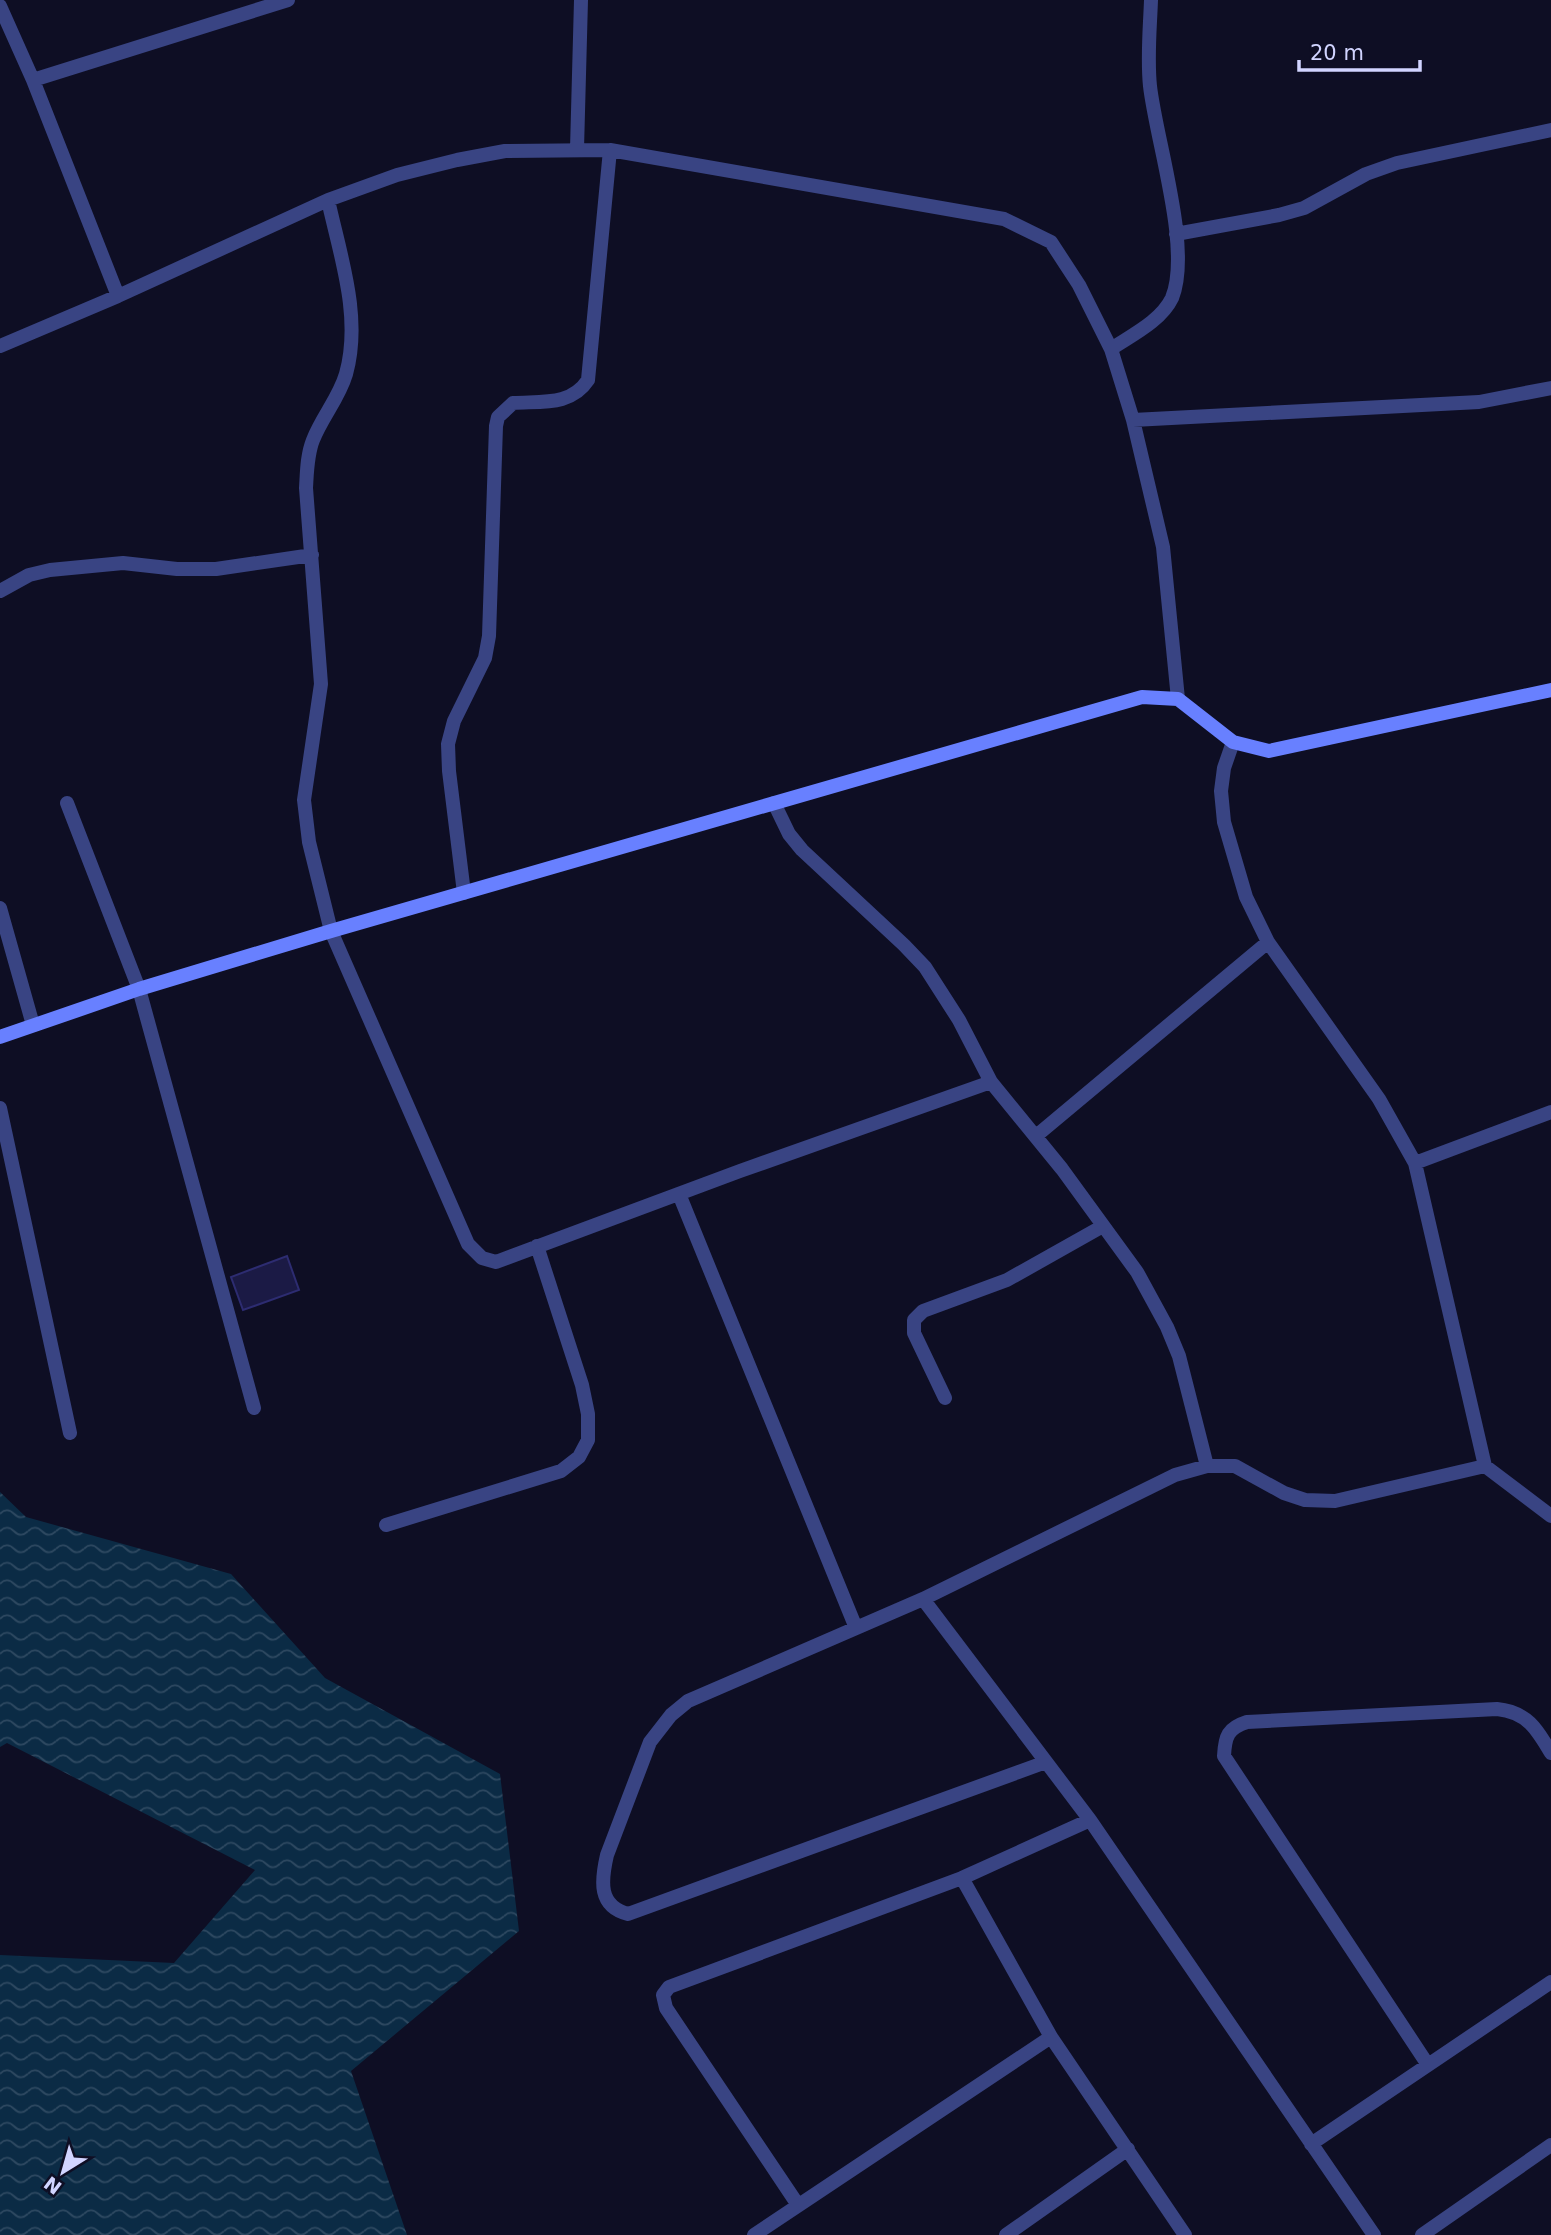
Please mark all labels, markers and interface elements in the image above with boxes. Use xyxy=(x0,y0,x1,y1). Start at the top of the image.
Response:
scale bar xyxy=(1299,28,1420,72)
text: 20 m xyxy=(1310,41,1364,65)
north arrow xyxy=(28,2137,98,2207)
text: N xyxy=(40,2172,66,2199)

